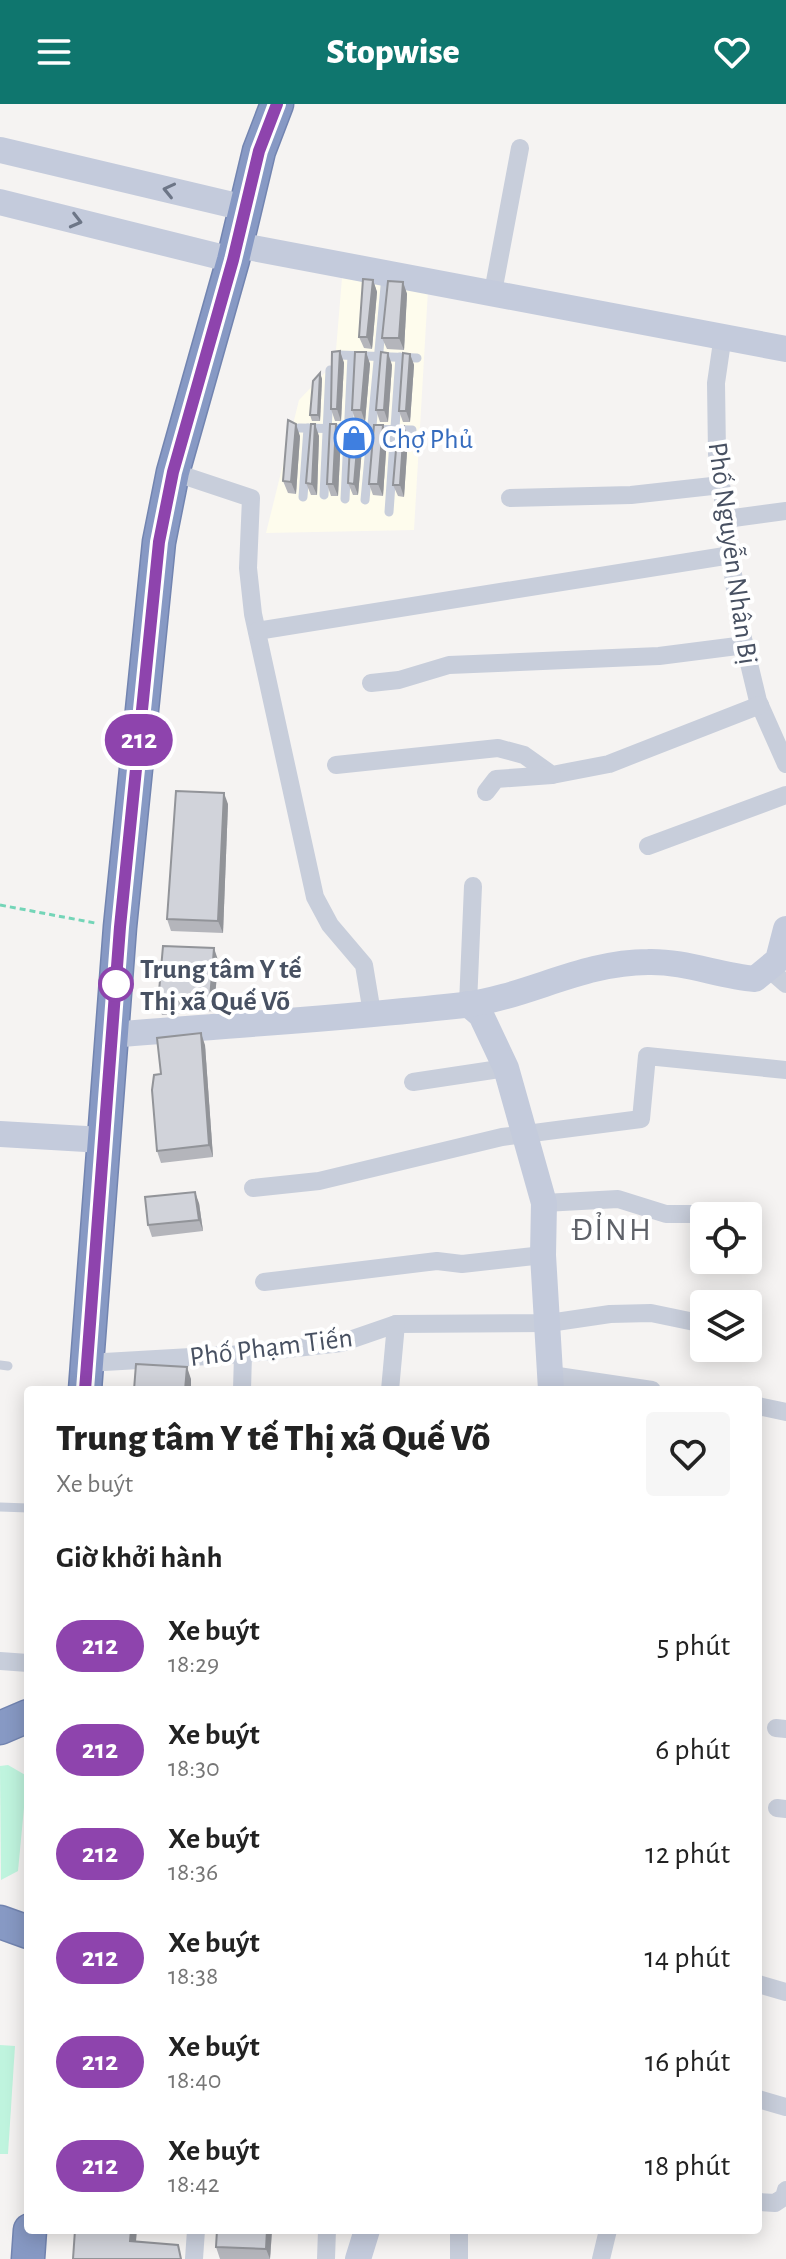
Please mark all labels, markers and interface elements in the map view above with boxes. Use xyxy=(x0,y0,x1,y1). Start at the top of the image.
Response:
icon: menu xyxy=(32,30,76,74)
icon: heart xyxy=(710,30,754,74)
text: Stopwise xyxy=(326,34,460,70)
one-way arrow xyxy=(163,182,177,199)
one-way arrow xyxy=(68,212,82,229)
shop icon: Chợ Phủ xyxy=(333,417,375,459)
place label: Chợ Phủ xyxy=(382,426,473,454)
street label: Phố Nguyễn Nhân Bị xyxy=(703,440,762,666)
line badge: 212 xyxy=(93,714,185,766)
text: 212 xyxy=(121,726,157,754)
place label: Trung tâm Y tế Thị xã Quế Võ xyxy=(140,955,302,1016)
marker: Trung tâm Y tế Thị xã Quế Võ xyxy=(99,967,133,1001)
map controls xyxy=(690,1202,762,1362)
button: locate xyxy=(690,1202,762,1274)
district label: ĐỈNH xyxy=(571,1211,653,1246)
button: layers xyxy=(690,1290,762,1362)
street label: Phố Phạm Tiến xyxy=(188,1324,354,1372)
button: heart xyxy=(646,1412,730,1496)
text: Trung tâm Y tế Thị xã Quế Võ xyxy=(56,1420,490,1458)
text: Xe buýt xyxy=(56,1471,133,1497)
text: Giờ khởi hành xyxy=(56,1543,222,1573)
text: Xe buýt xyxy=(168,1616,260,1646)
text: 5 phút xyxy=(657,1631,730,1661)
text: 212 xyxy=(82,1632,118,1660)
text: 18:29 xyxy=(168,1651,219,1677)
text: Xe buýt xyxy=(168,1720,260,1750)
text: 6 phút xyxy=(655,1735,730,1765)
text: 212 xyxy=(82,1736,118,1764)
text: 18:30 xyxy=(168,1755,220,1781)
text: Xe buýt xyxy=(168,1824,260,1854)
text: 12 phút xyxy=(645,1839,730,1869)
text: 212 xyxy=(82,1840,118,1868)
text: 18:36 xyxy=(168,1859,218,1885)
text: Xe buýt xyxy=(168,1928,260,1958)
text: 14 phút xyxy=(645,1943,730,1973)
text: 212 xyxy=(82,1944,118,1972)
text: 18:38 xyxy=(168,1963,218,1989)
text: Xe buýt xyxy=(168,2032,260,2062)
text: 16 phút xyxy=(645,2047,730,2077)
text: 212 xyxy=(82,2048,118,2076)
text: 18:40 xyxy=(168,2067,221,2093)
text: Xe buýt xyxy=(168,2136,260,2166)
text: 18 phút xyxy=(645,2151,730,2181)
text: 212 xyxy=(82,2152,118,2180)
text: 18:42 xyxy=(168,2171,220,2197)

